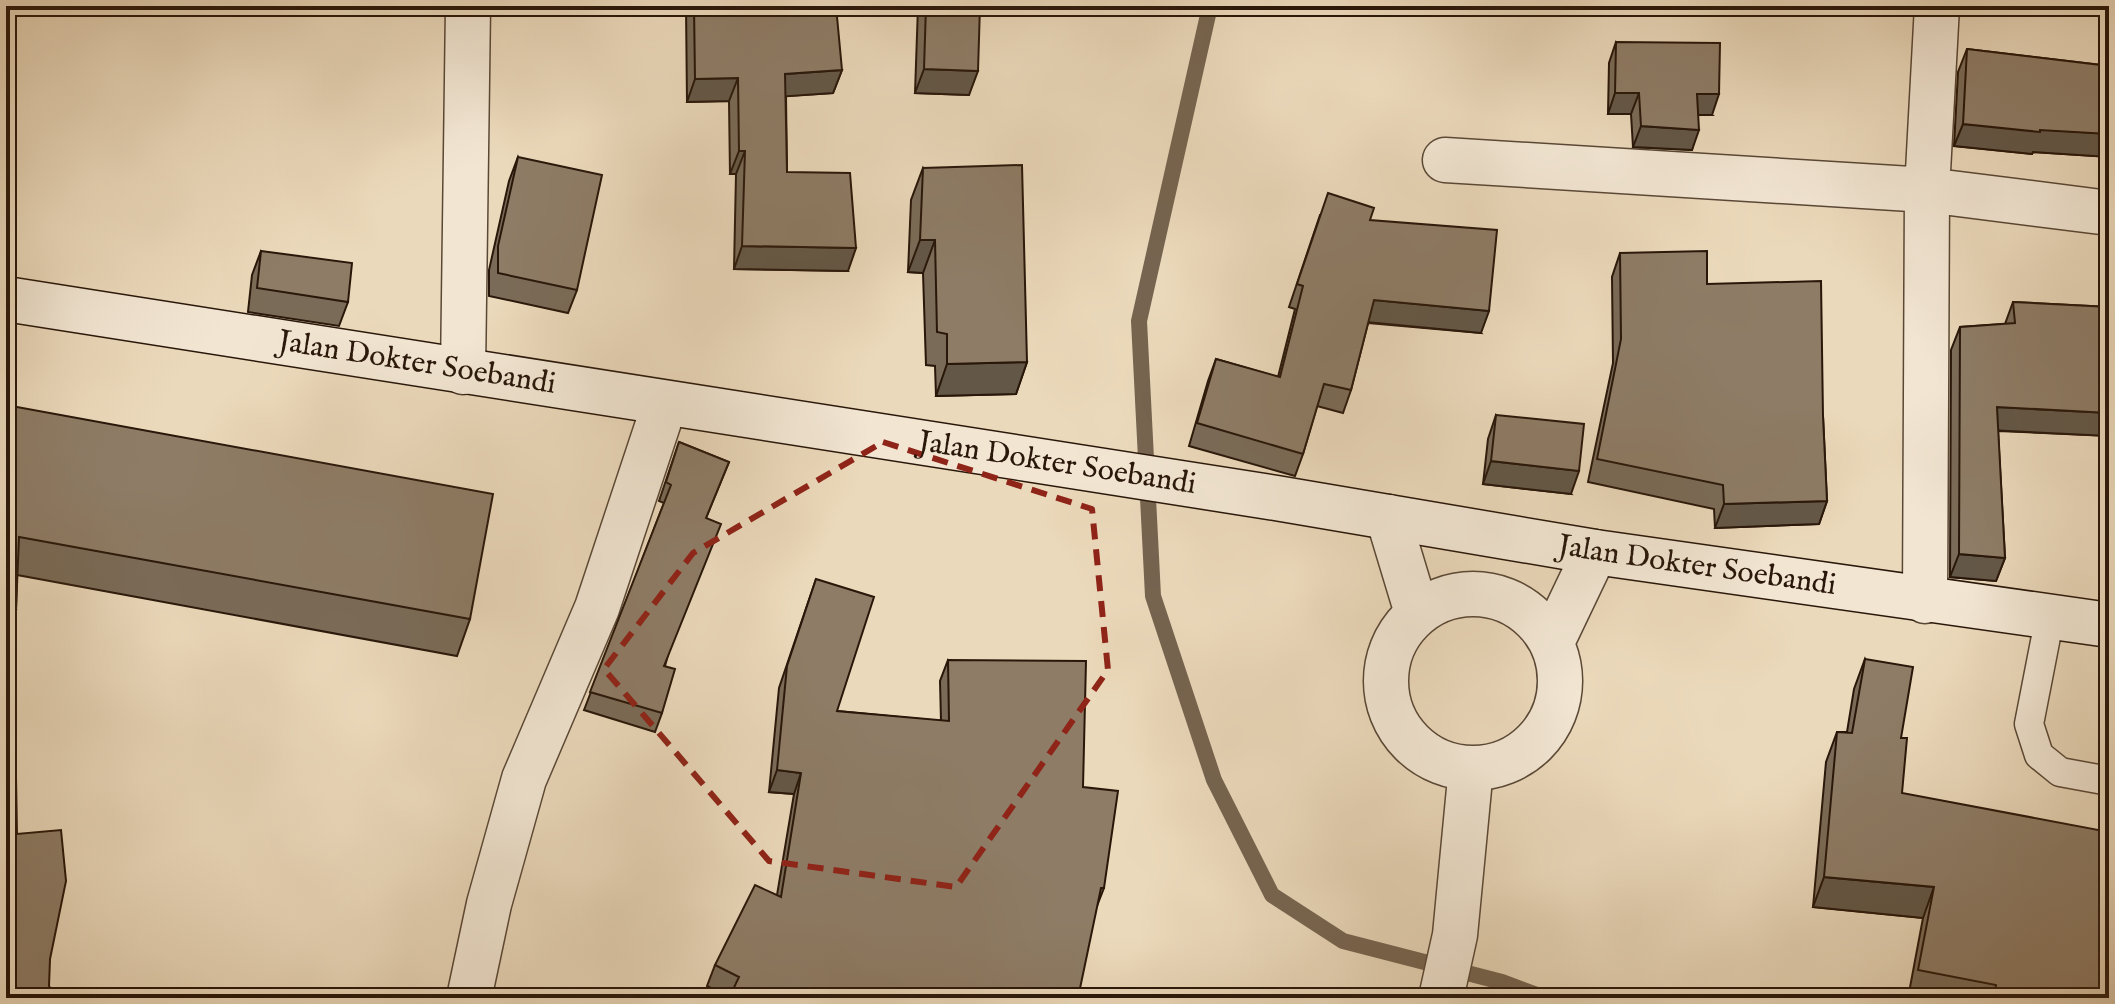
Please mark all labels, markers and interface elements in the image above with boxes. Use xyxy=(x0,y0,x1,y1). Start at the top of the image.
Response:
street label: Jalan Dokter Soebandi xyxy=(273,322,558,404)
street label: Jalan Dokter Soebandi xyxy=(913,423,1199,504)
street label: Jalan Dokter Soebandi xyxy=(1552,527,1838,605)

